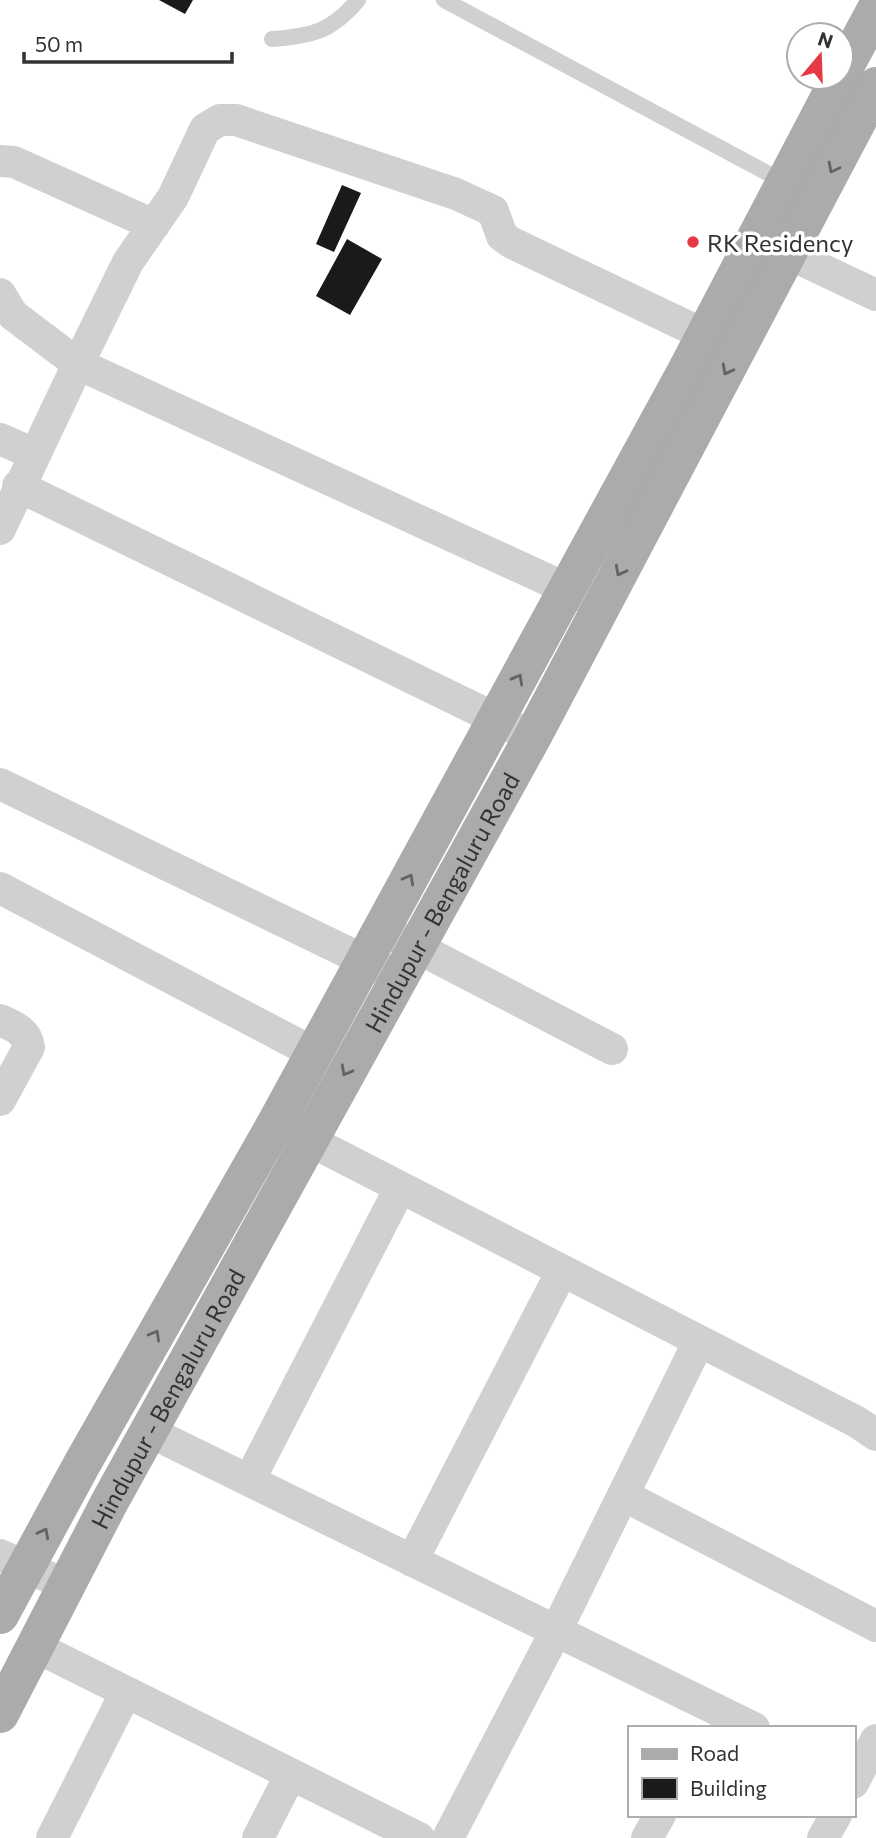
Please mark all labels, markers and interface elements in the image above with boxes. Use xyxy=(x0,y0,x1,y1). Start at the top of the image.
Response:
scale bar xyxy=(24,21,233,65)
north arrow xyxy=(785,21,855,91)
text: N xyxy=(815,26,836,53)
text: 50 m xyxy=(35,31,83,56)
one-way arrow xyxy=(827,161,841,173)
place label: RK Residency xyxy=(707,228,853,257)
marker: RK Residency xyxy=(685,234,701,250)
one-way arrow xyxy=(722,362,735,375)
one-way arrow xyxy=(615,563,629,576)
one-way arrow xyxy=(510,674,523,687)
street label: Hindupur - Bengaluru Road xyxy=(358,767,525,1037)
one-way arrow xyxy=(401,874,414,886)
one-way arrow xyxy=(341,1063,354,1076)
street label: Hindupur - Bengaluru Road xyxy=(84,1263,250,1533)
one-way arrow xyxy=(147,1329,160,1342)
one-way arrow xyxy=(36,1528,49,1541)
legend xyxy=(628,1726,855,1817)
text: Road xyxy=(690,1740,739,1765)
text: Building xyxy=(690,1775,767,1800)

